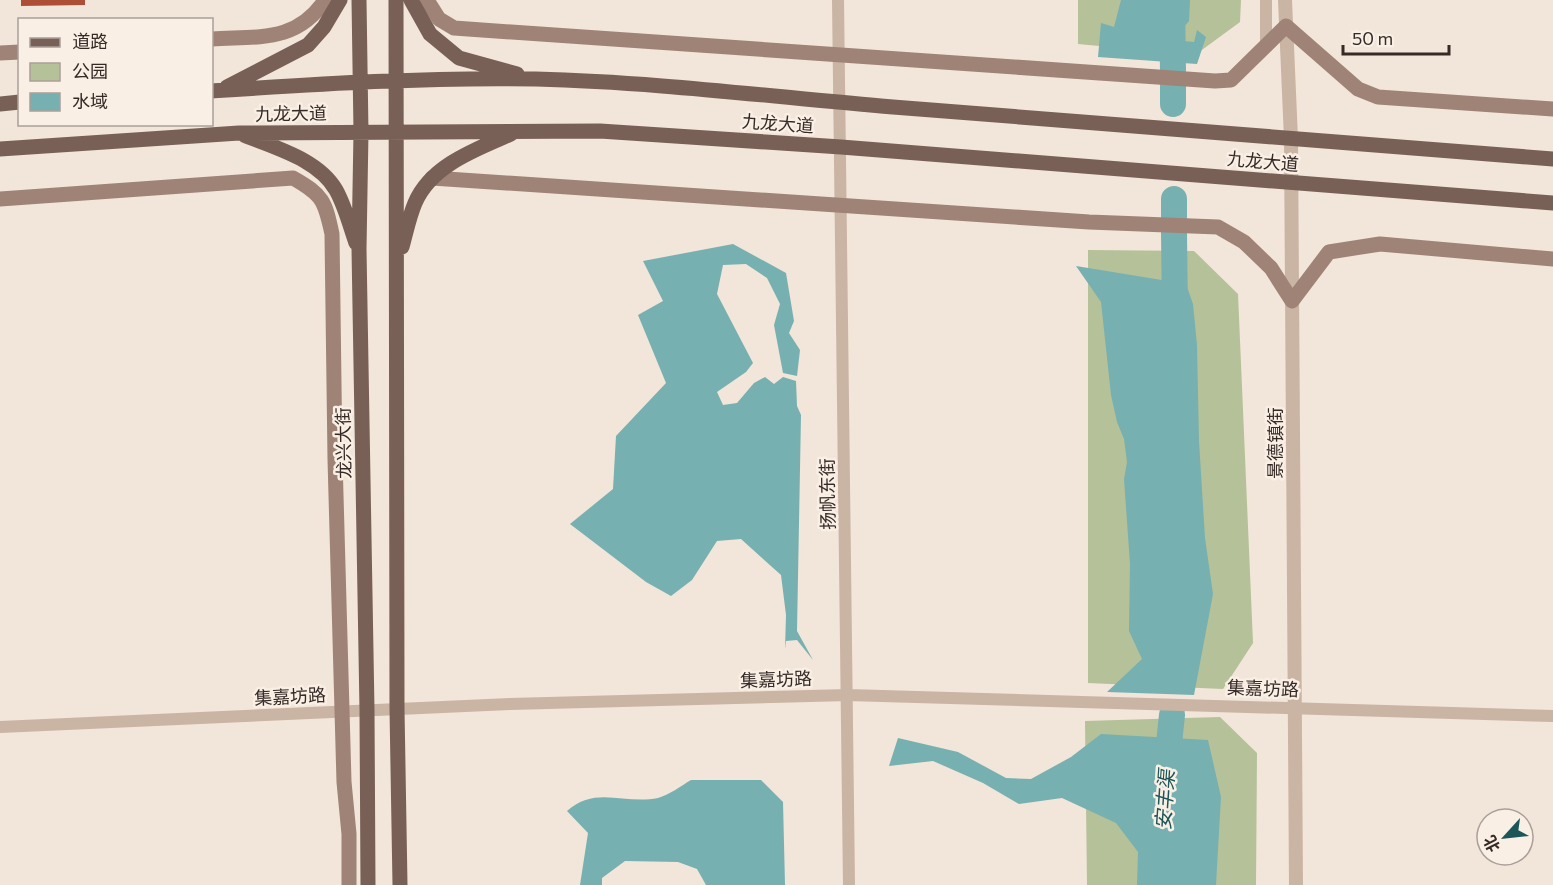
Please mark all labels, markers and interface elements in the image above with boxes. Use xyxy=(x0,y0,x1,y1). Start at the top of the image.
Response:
legend xyxy=(18,18,213,126)
scale bar xyxy=(1343,18,1450,56)
text: 50 m xyxy=(1352,27,1393,49)
text: 道路 xyxy=(72,30,108,52)
text: 公园 xyxy=(72,60,108,82)
text: 水域 xyxy=(72,90,108,112)
street label: 九龙大道 xyxy=(255,101,327,125)
street label: 九龙大道 xyxy=(741,110,815,136)
street label: 九龙大道 xyxy=(1226,147,1300,175)
street label: 龙兴大街 xyxy=(331,407,355,479)
street label: 景德镇街 xyxy=(1264,407,1286,479)
street label: 扬帆东街 xyxy=(815,458,839,530)
street label: 集嘉坊路 xyxy=(740,667,812,691)
street label: 集嘉坊路 xyxy=(1227,676,1299,700)
street label: 集嘉坊路 xyxy=(253,683,327,709)
water label: 安丰渠 xyxy=(1150,766,1178,831)
north arrow xyxy=(1475,807,1535,867)
text: 北 xyxy=(1479,833,1503,855)

